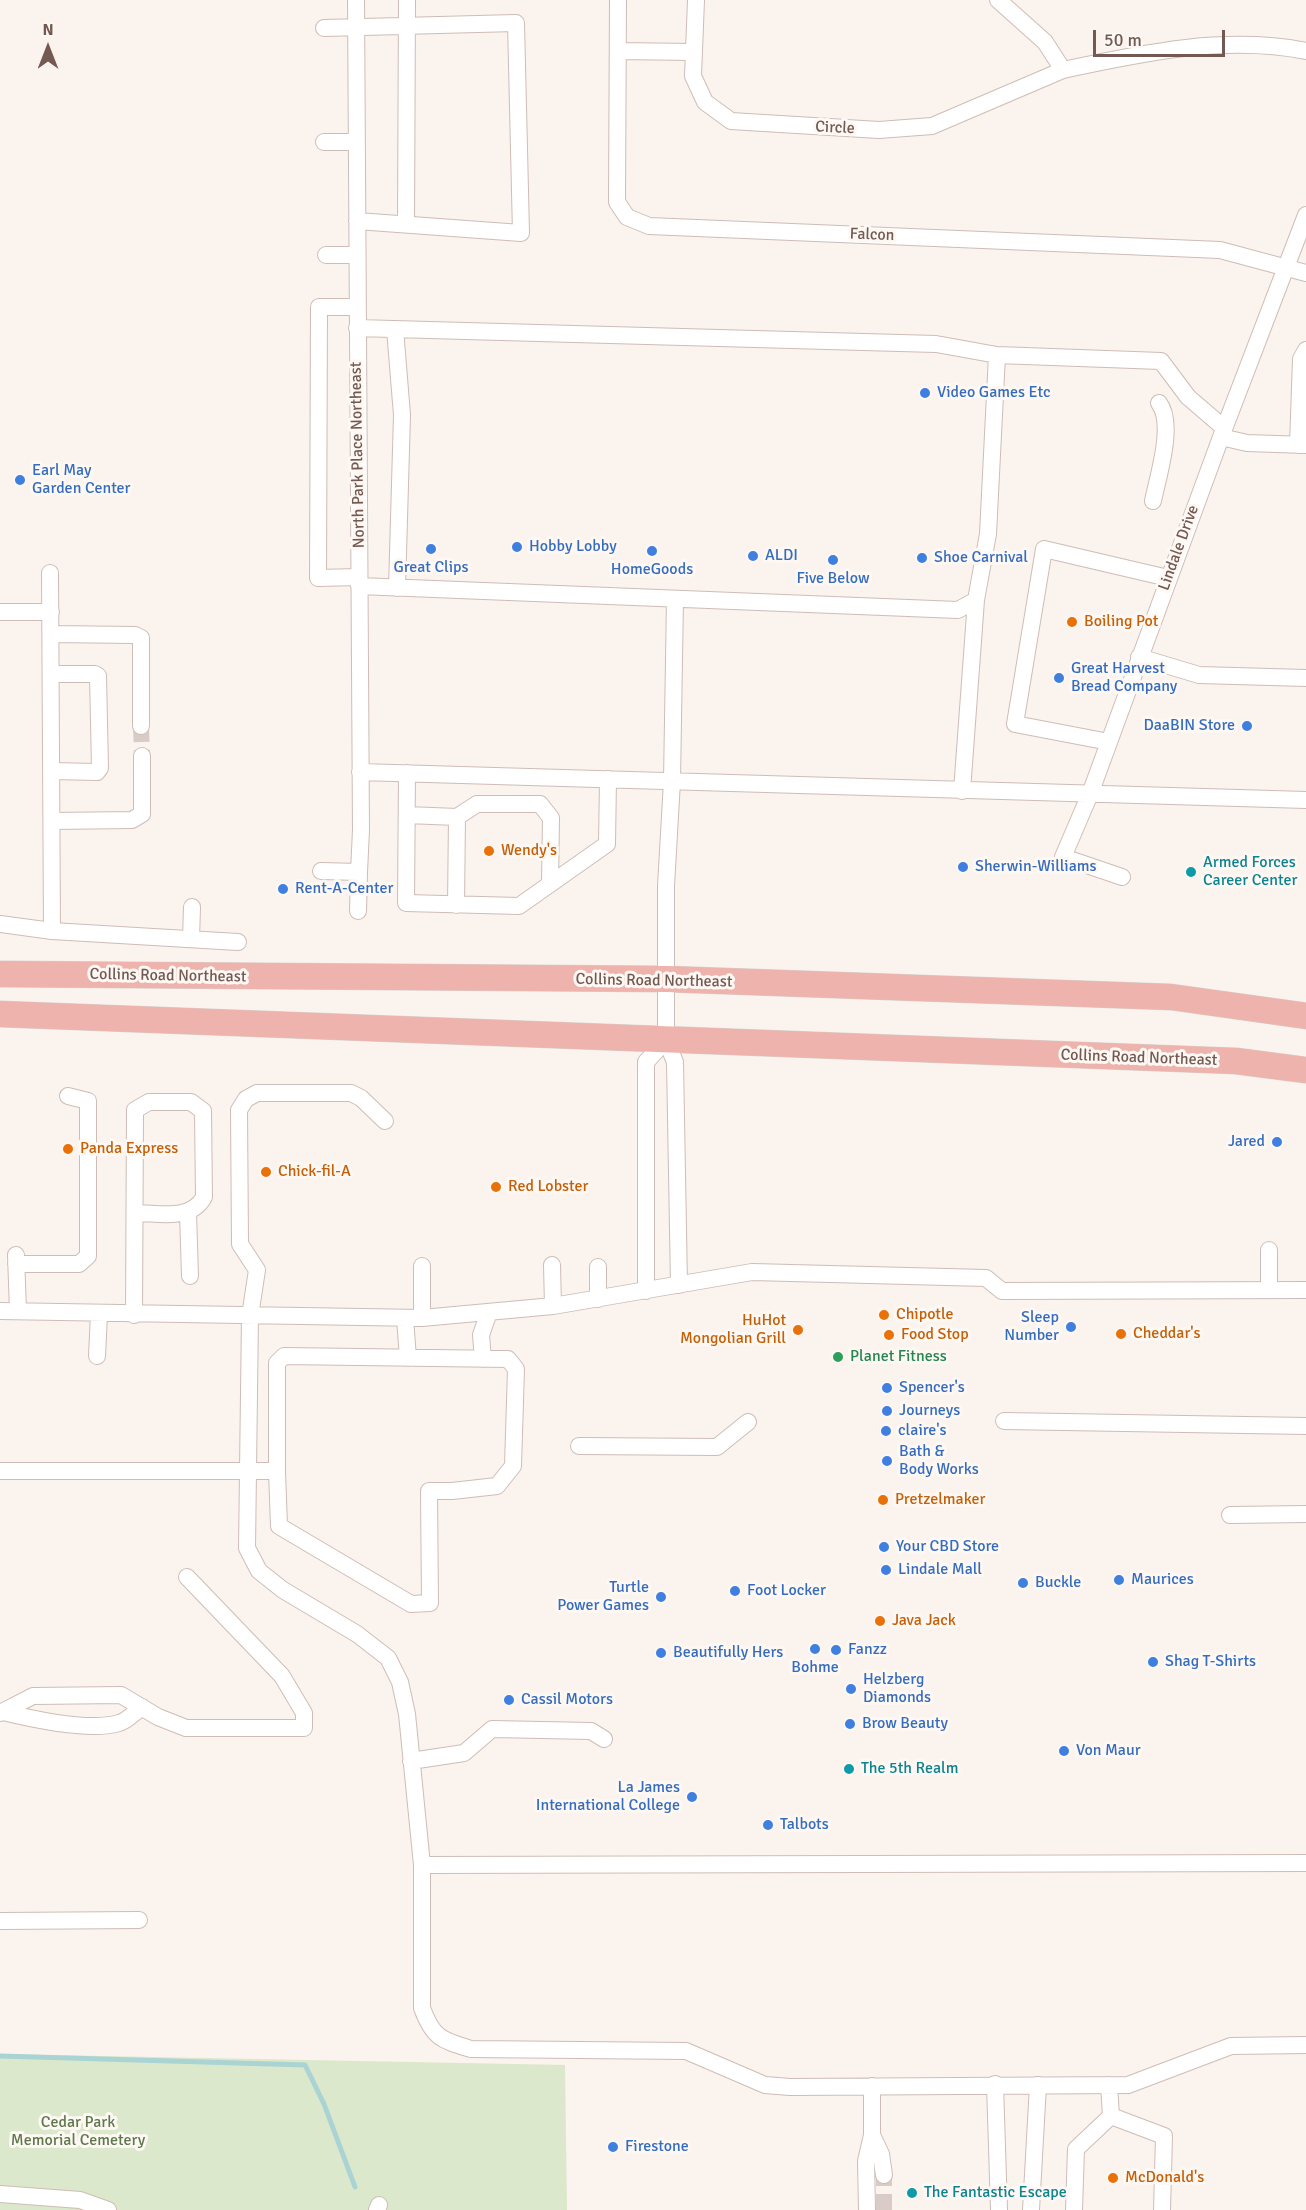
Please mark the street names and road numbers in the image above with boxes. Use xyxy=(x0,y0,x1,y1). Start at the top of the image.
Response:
street label: Circle xyxy=(815,117,855,139)
street label: Falcon xyxy=(849,225,895,245)
street label: North Park Place Northeast xyxy=(347,361,369,549)
street label: Lindale Drive xyxy=(1155,503,1203,593)
street label: Collins Road Northeast xyxy=(89,965,247,987)
street label: Collins Road Northeast xyxy=(575,970,733,992)
street label: Collins Road Northeast xyxy=(1060,1046,1218,1070)

